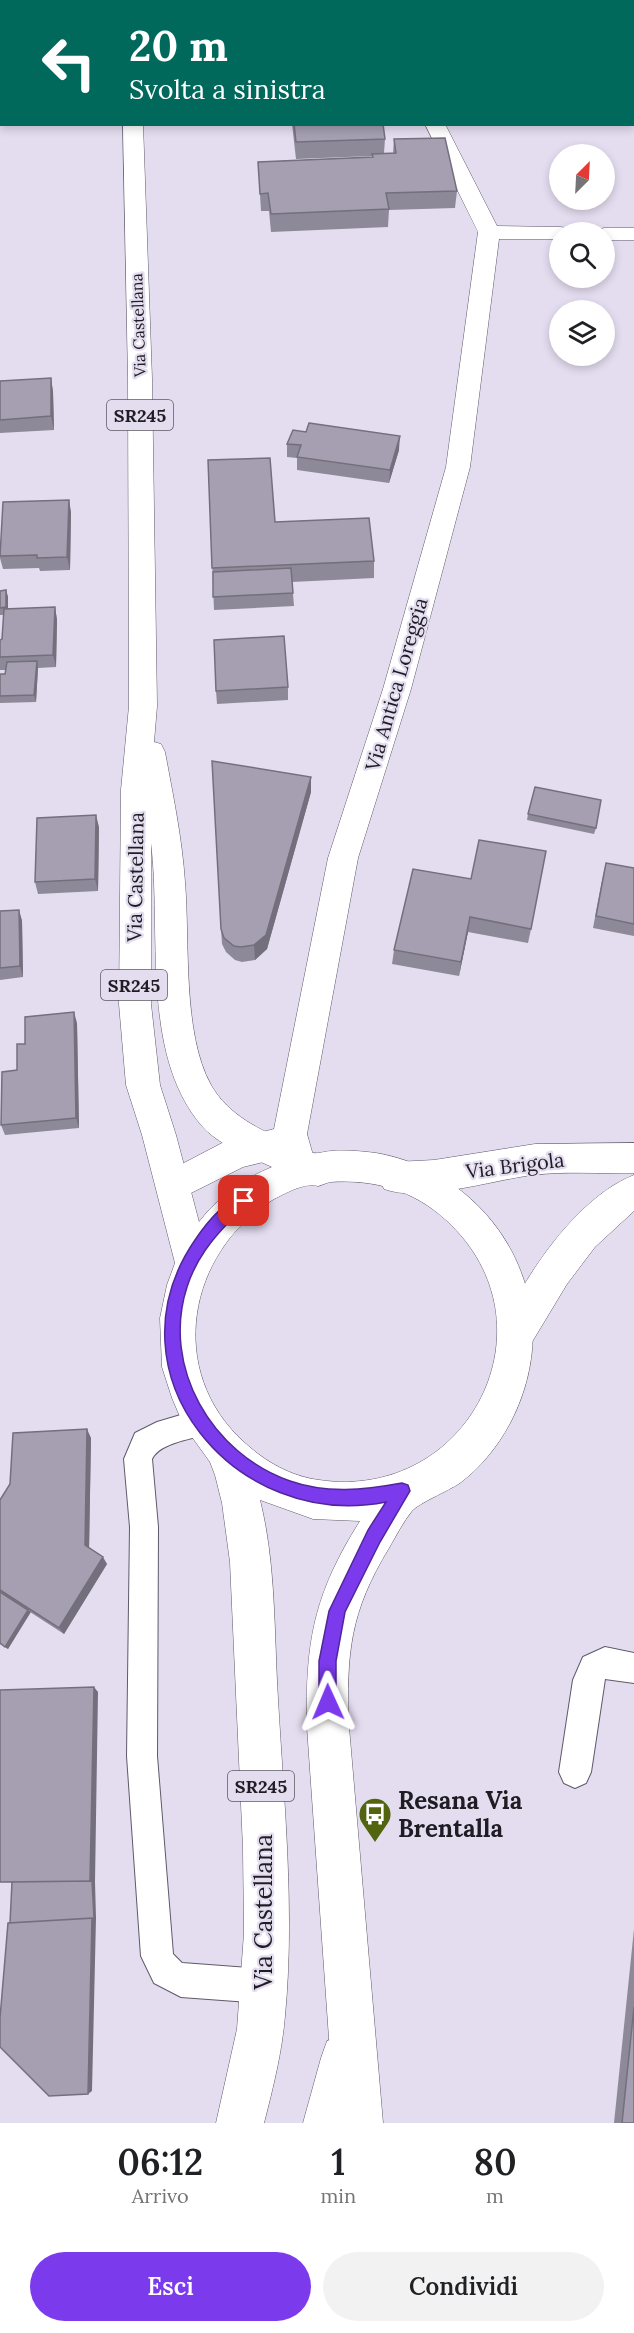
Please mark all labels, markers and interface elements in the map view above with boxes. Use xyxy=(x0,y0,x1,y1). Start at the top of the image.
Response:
text: 20 m xyxy=(129,19,228,73)
icon: left xyxy=(30,24,108,102)
text: Svolta a sinistra xyxy=(129,72,326,106)
north arrow xyxy=(549,144,615,210)
map controls xyxy=(549,144,615,366)
button: search xyxy=(549,222,615,288)
street label: Via Castellana xyxy=(126,273,150,378)
button: layers xyxy=(549,300,615,366)
road number: SR245 xyxy=(107,400,173,430)
street label: Via Antica Loreggia xyxy=(359,594,433,775)
street label: Via Castellana xyxy=(121,812,149,943)
road number: SR245 xyxy=(101,970,167,1000)
street label: Via Brigola xyxy=(463,1147,566,1184)
pin xyxy=(218,1175,269,1226)
icon: arrive xyxy=(227,1184,260,1217)
position arrow xyxy=(296,1670,360,1734)
road number: SR245 xyxy=(228,1771,294,1801)
place label: Resana Via Brentalla xyxy=(398,1785,523,1844)
bus stop icon: Resana Via Brentalla xyxy=(357,1796,393,1843)
street label: Via Castellana xyxy=(248,1834,279,1991)
text: 06:12 xyxy=(117,2139,203,2185)
text: 1 xyxy=(331,2139,345,2185)
text: 80 xyxy=(473,2139,517,2185)
text: Arrivo xyxy=(132,2183,189,2208)
text: min xyxy=(320,2183,356,2208)
text: m xyxy=(486,2183,504,2208)
button: Esci xyxy=(30,2252,311,2321)
button: Condividi xyxy=(323,2252,604,2321)

